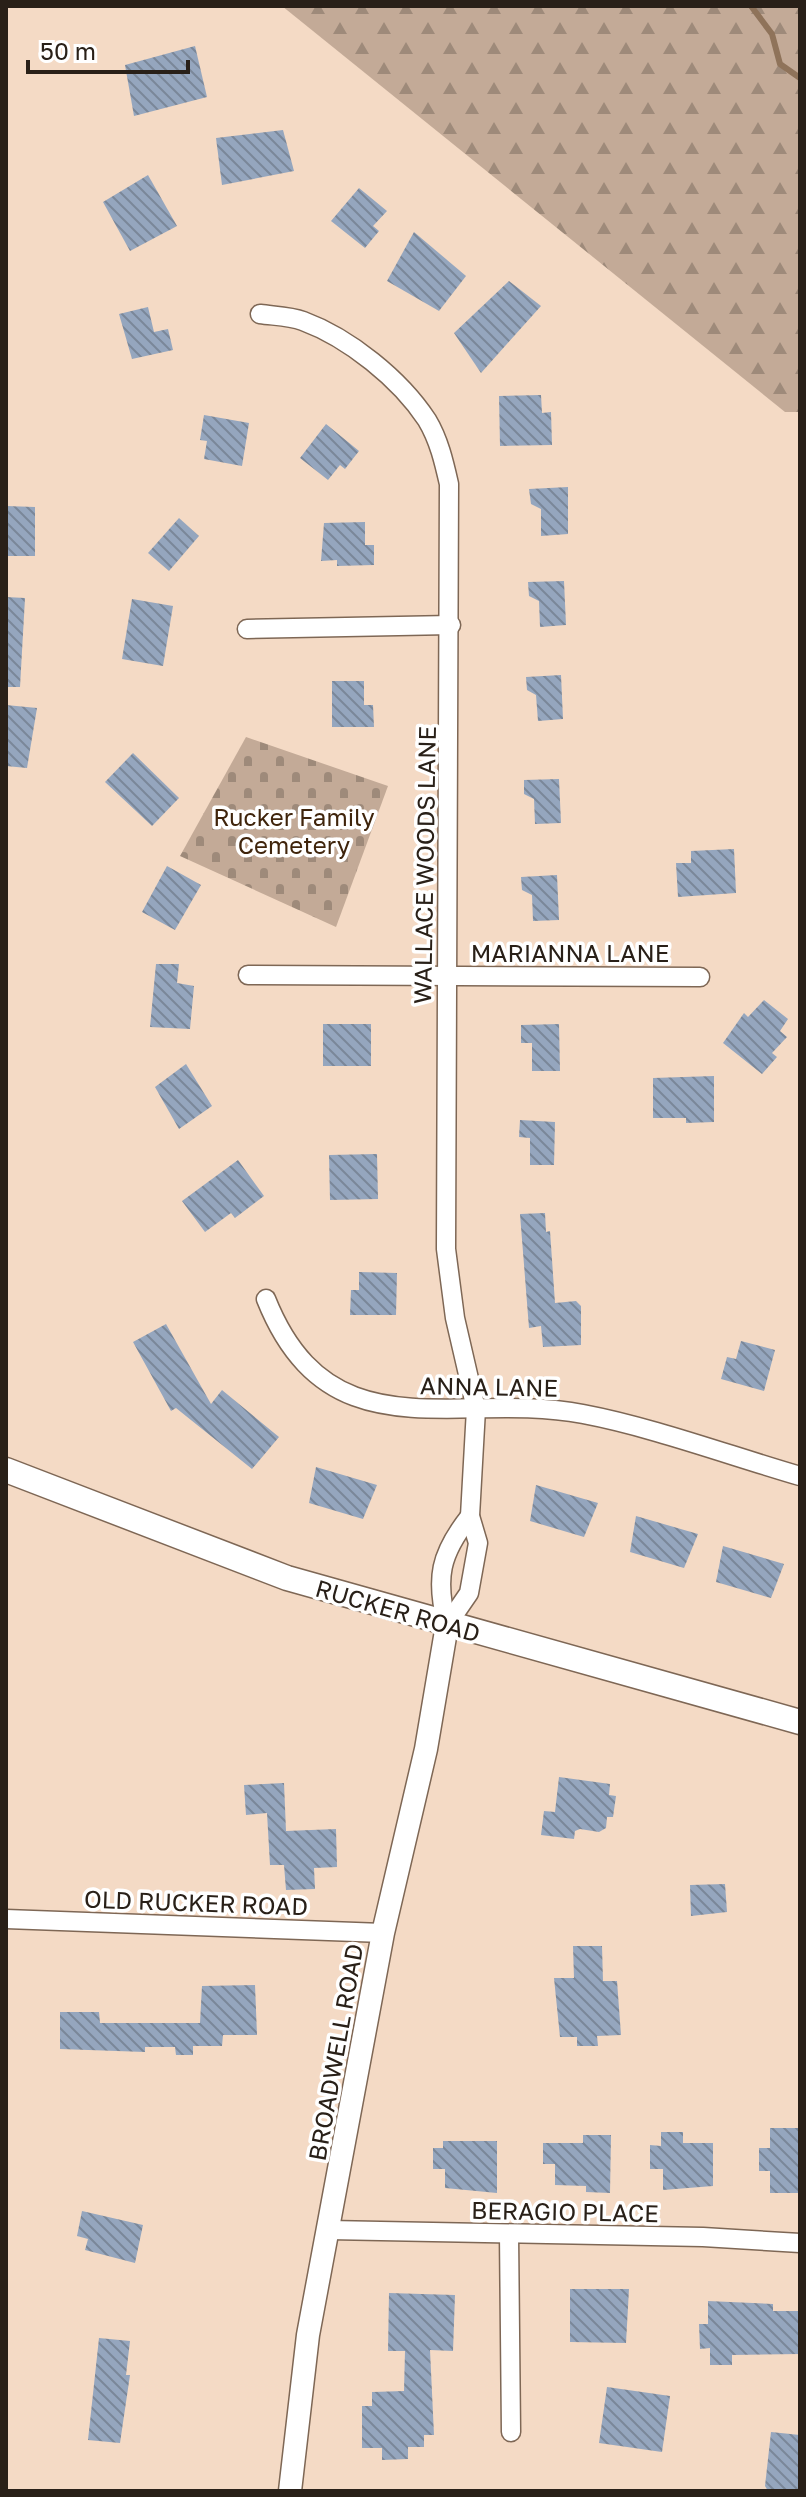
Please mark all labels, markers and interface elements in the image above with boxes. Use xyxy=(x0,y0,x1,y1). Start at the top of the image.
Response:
scale bar xyxy=(28,24,188,74)
text: 50 m xyxy=(40,36,96,65)
street label: WALLACE WOODS LANE xyxy=(407,726,441,1004)
park label: Rucker Family Cemetery xyxy=(213,802,375,859)
street label: MARIANNA LANE xyxy=(471,938,669,967)
street label: ANNA LANE xyxy=(420,1370,558,1402)
street label: RUCKER ROAD xyxy=(312,1573,484,1647)
street label: OLD RUCKER ROAD xyxy=(83,1884,309,1920)
street label: BROADWELL ROAD xyxy=(302,1941,368,2163)
street label: BERAGIO PLACE xyxy=(471,2195,659,2227)

